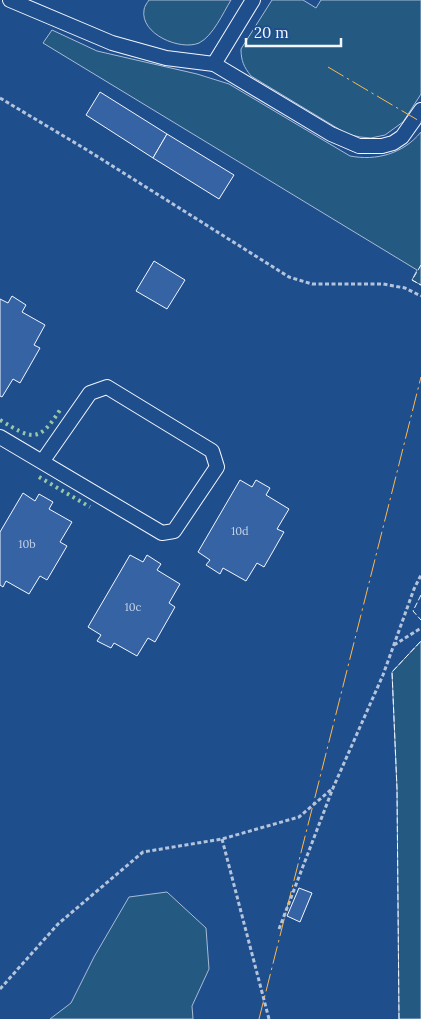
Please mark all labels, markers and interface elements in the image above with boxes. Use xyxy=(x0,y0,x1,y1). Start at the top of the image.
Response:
scale bar xyxy=(246,15,341,47)
text: 20 m xyxy=(254,23,289,42)
house number: 10d xyxy=(231,524,249,538)
house number: 10b xyxy=(18,537,36,551)
house number: 10c xyxy=(125,600,141,614)

